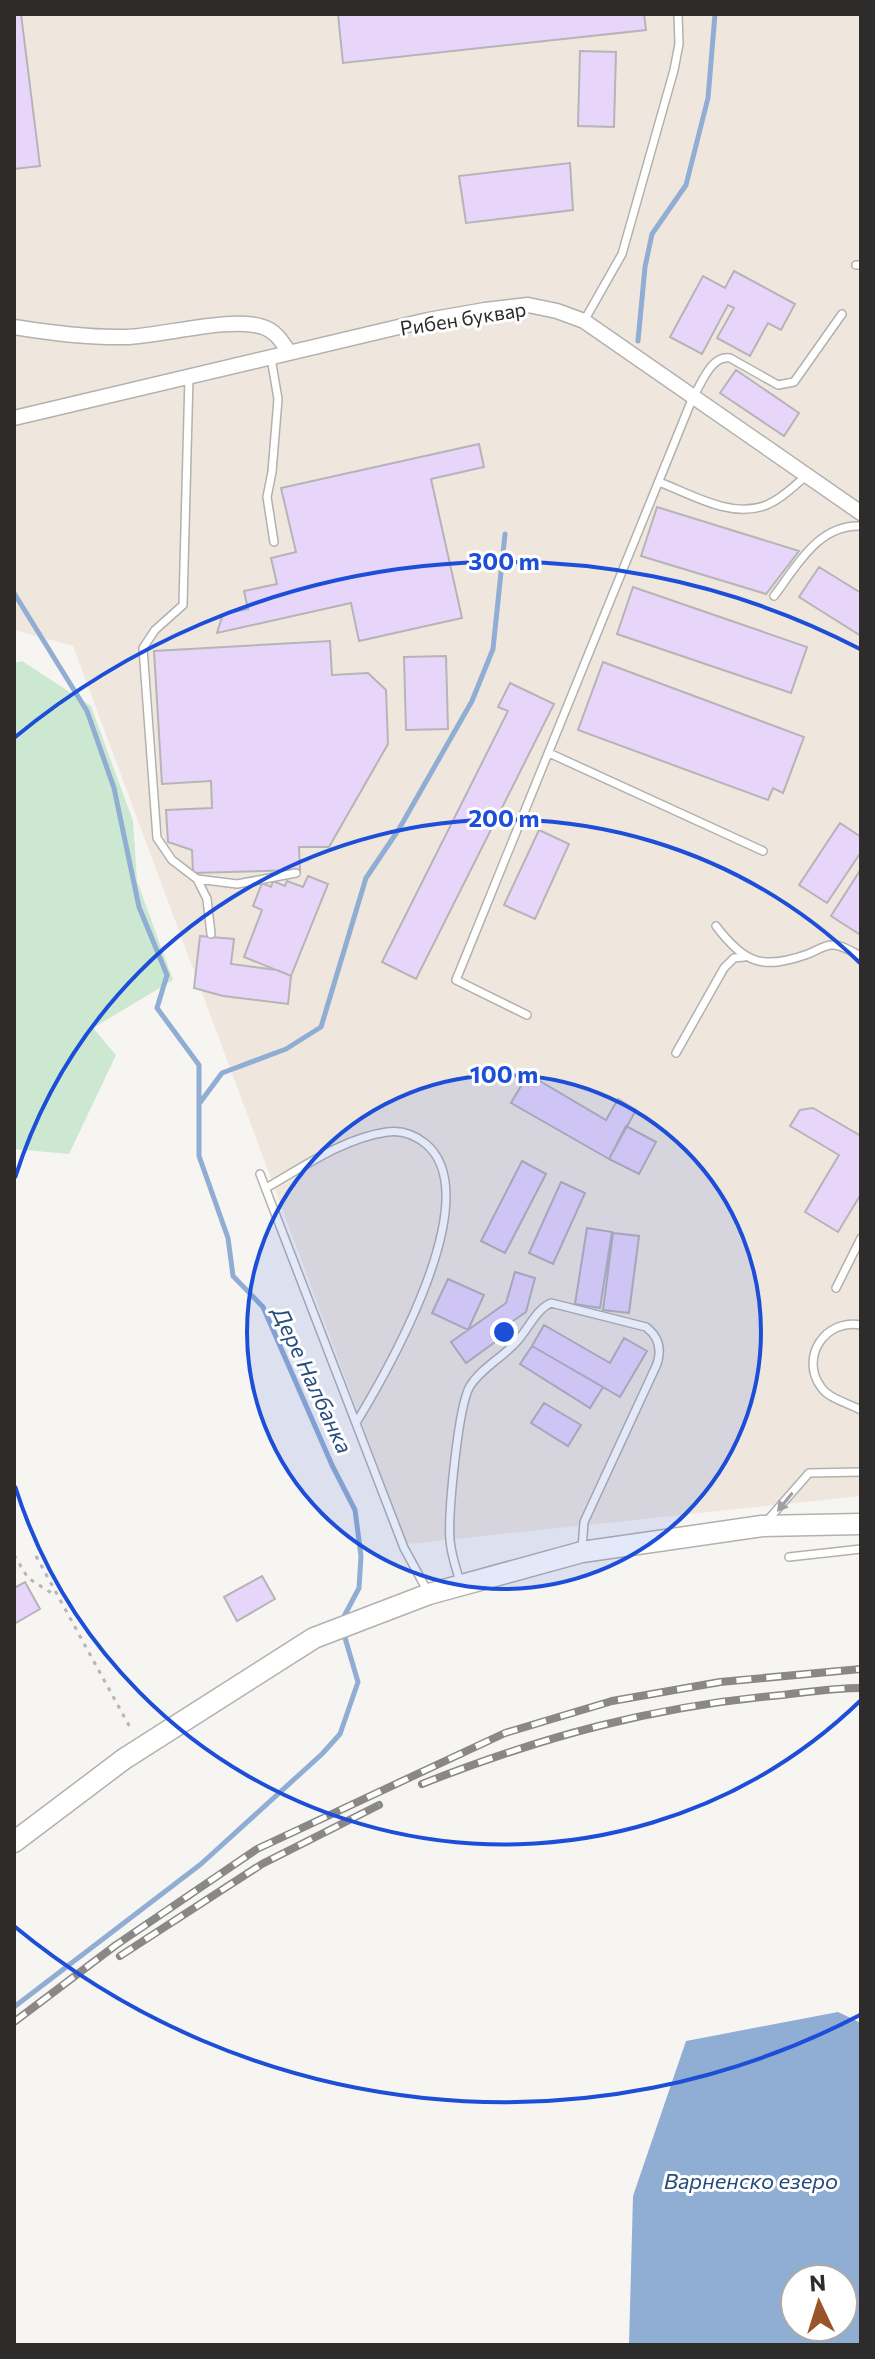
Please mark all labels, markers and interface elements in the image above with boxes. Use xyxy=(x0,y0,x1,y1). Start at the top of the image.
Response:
street label: Рибен буквар xyxy=(398,296,528,340)
text: 300 m xyxy=(468,546,540,575)
text: 200 m xyxy=(469,803,539,832)
text: 100 m xyxy=(470,1059,538,1088)
water label: Дере Налбанка xyxy=(266,1301,359,1458)
centre of rings xyxy=(490,1318,518,1346)
one-way arrow xyxy=(777,1492,794,1512)
water label: Варненско езеро xyxy=(664,2167,838,2194)
north arrow xyxy=(779,2263,859,2343)
text: N xyxy=(808,2269,827,2297)

